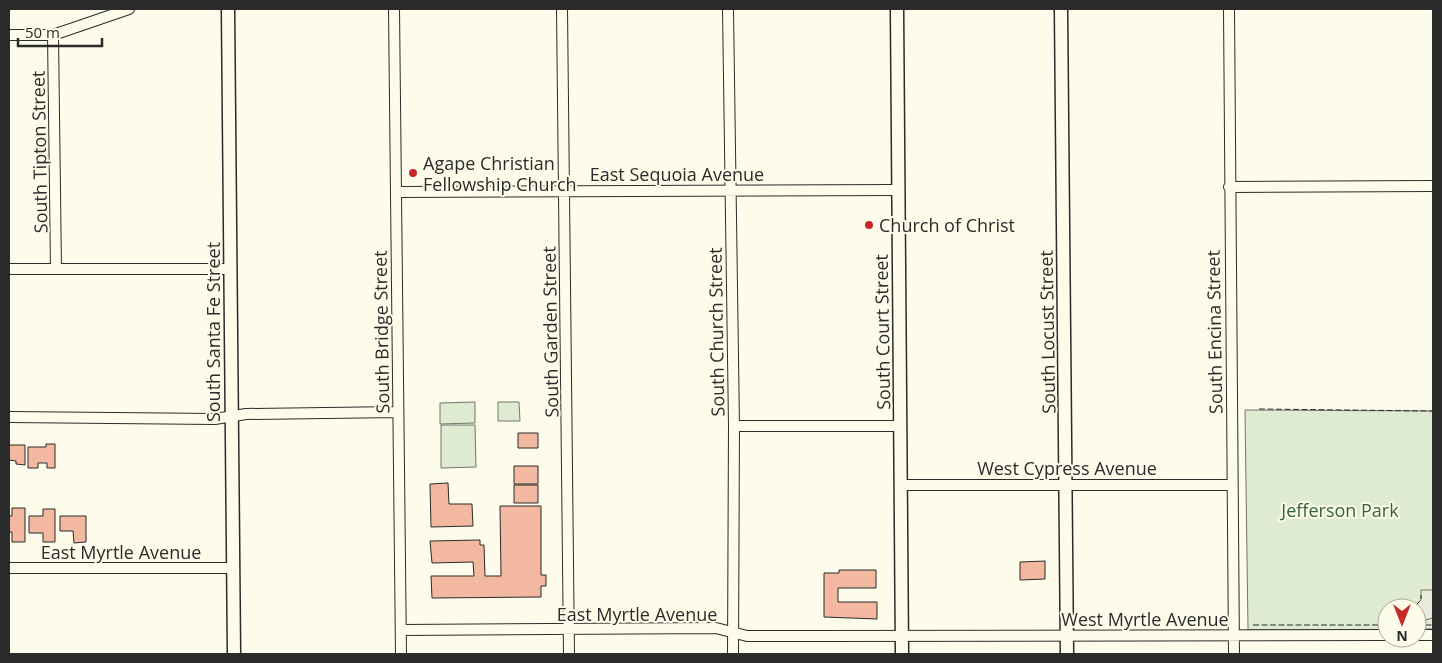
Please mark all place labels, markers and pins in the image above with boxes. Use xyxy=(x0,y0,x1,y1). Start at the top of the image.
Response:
place label: Agape Christian Fellowship Church xyxy=(423,151,577,196)
marker: Agape Christian Fellowship Church xyxy=(407,167,419,179)
place label: Church of Christ xyxy=(879,213,1015,237)
marker: Church of Christ xyxy=(863,219,875,231)

